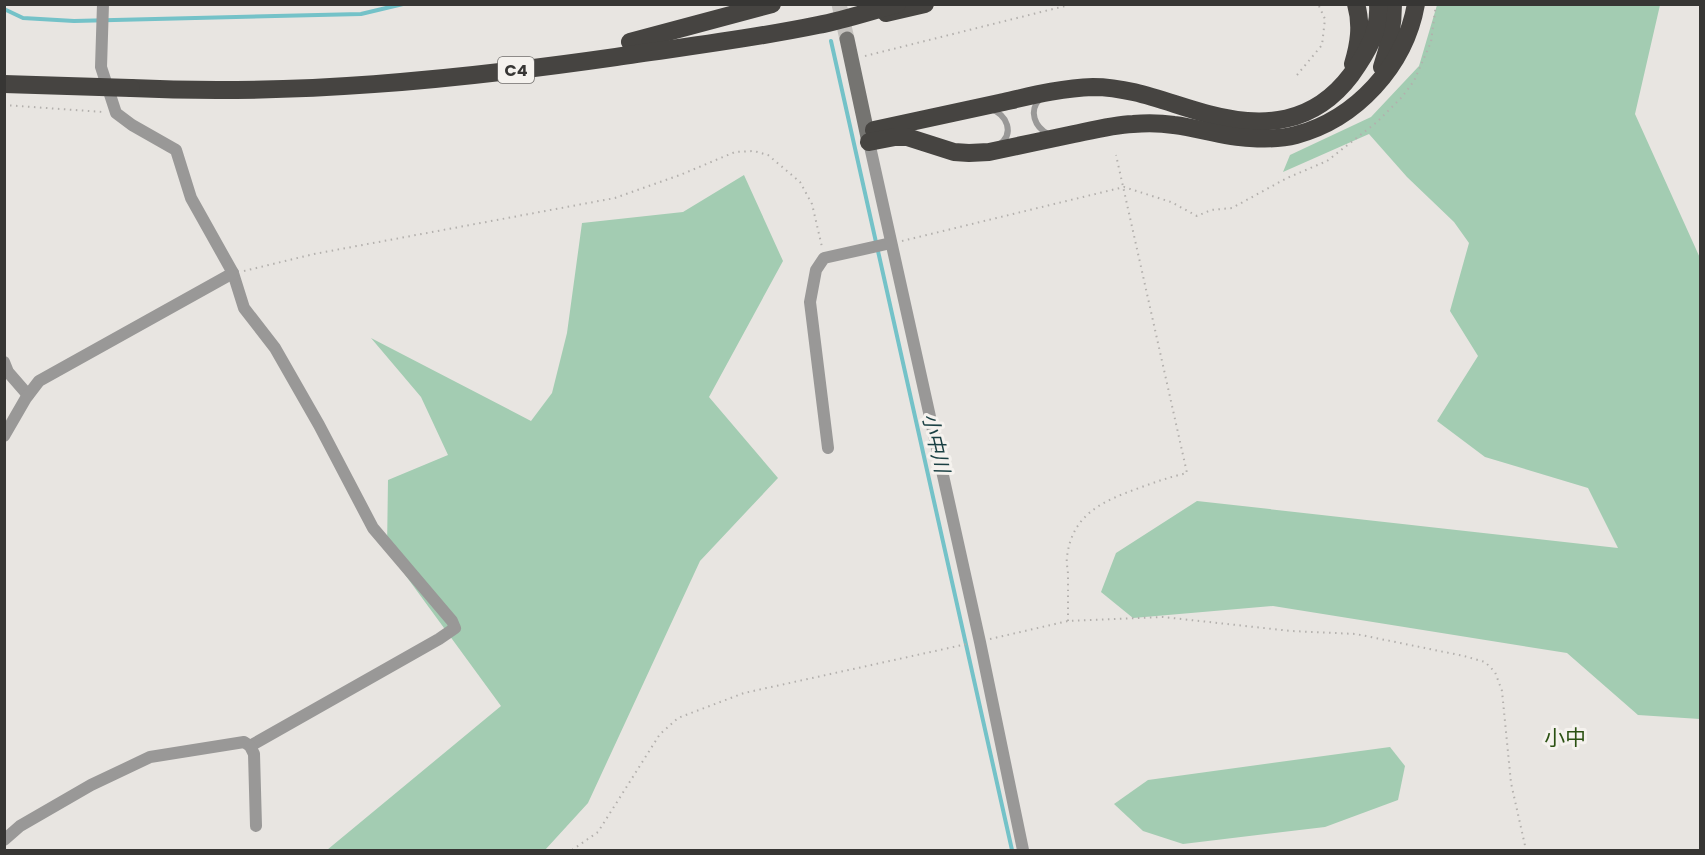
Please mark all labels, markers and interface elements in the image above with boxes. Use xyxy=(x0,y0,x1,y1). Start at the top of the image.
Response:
road number: C4 xyxy=(498,57,534,83)
water label: 小中川 xyxy=(916,411,957,477)
district label: 小中 xyxy=(1544,723,1586,752)

